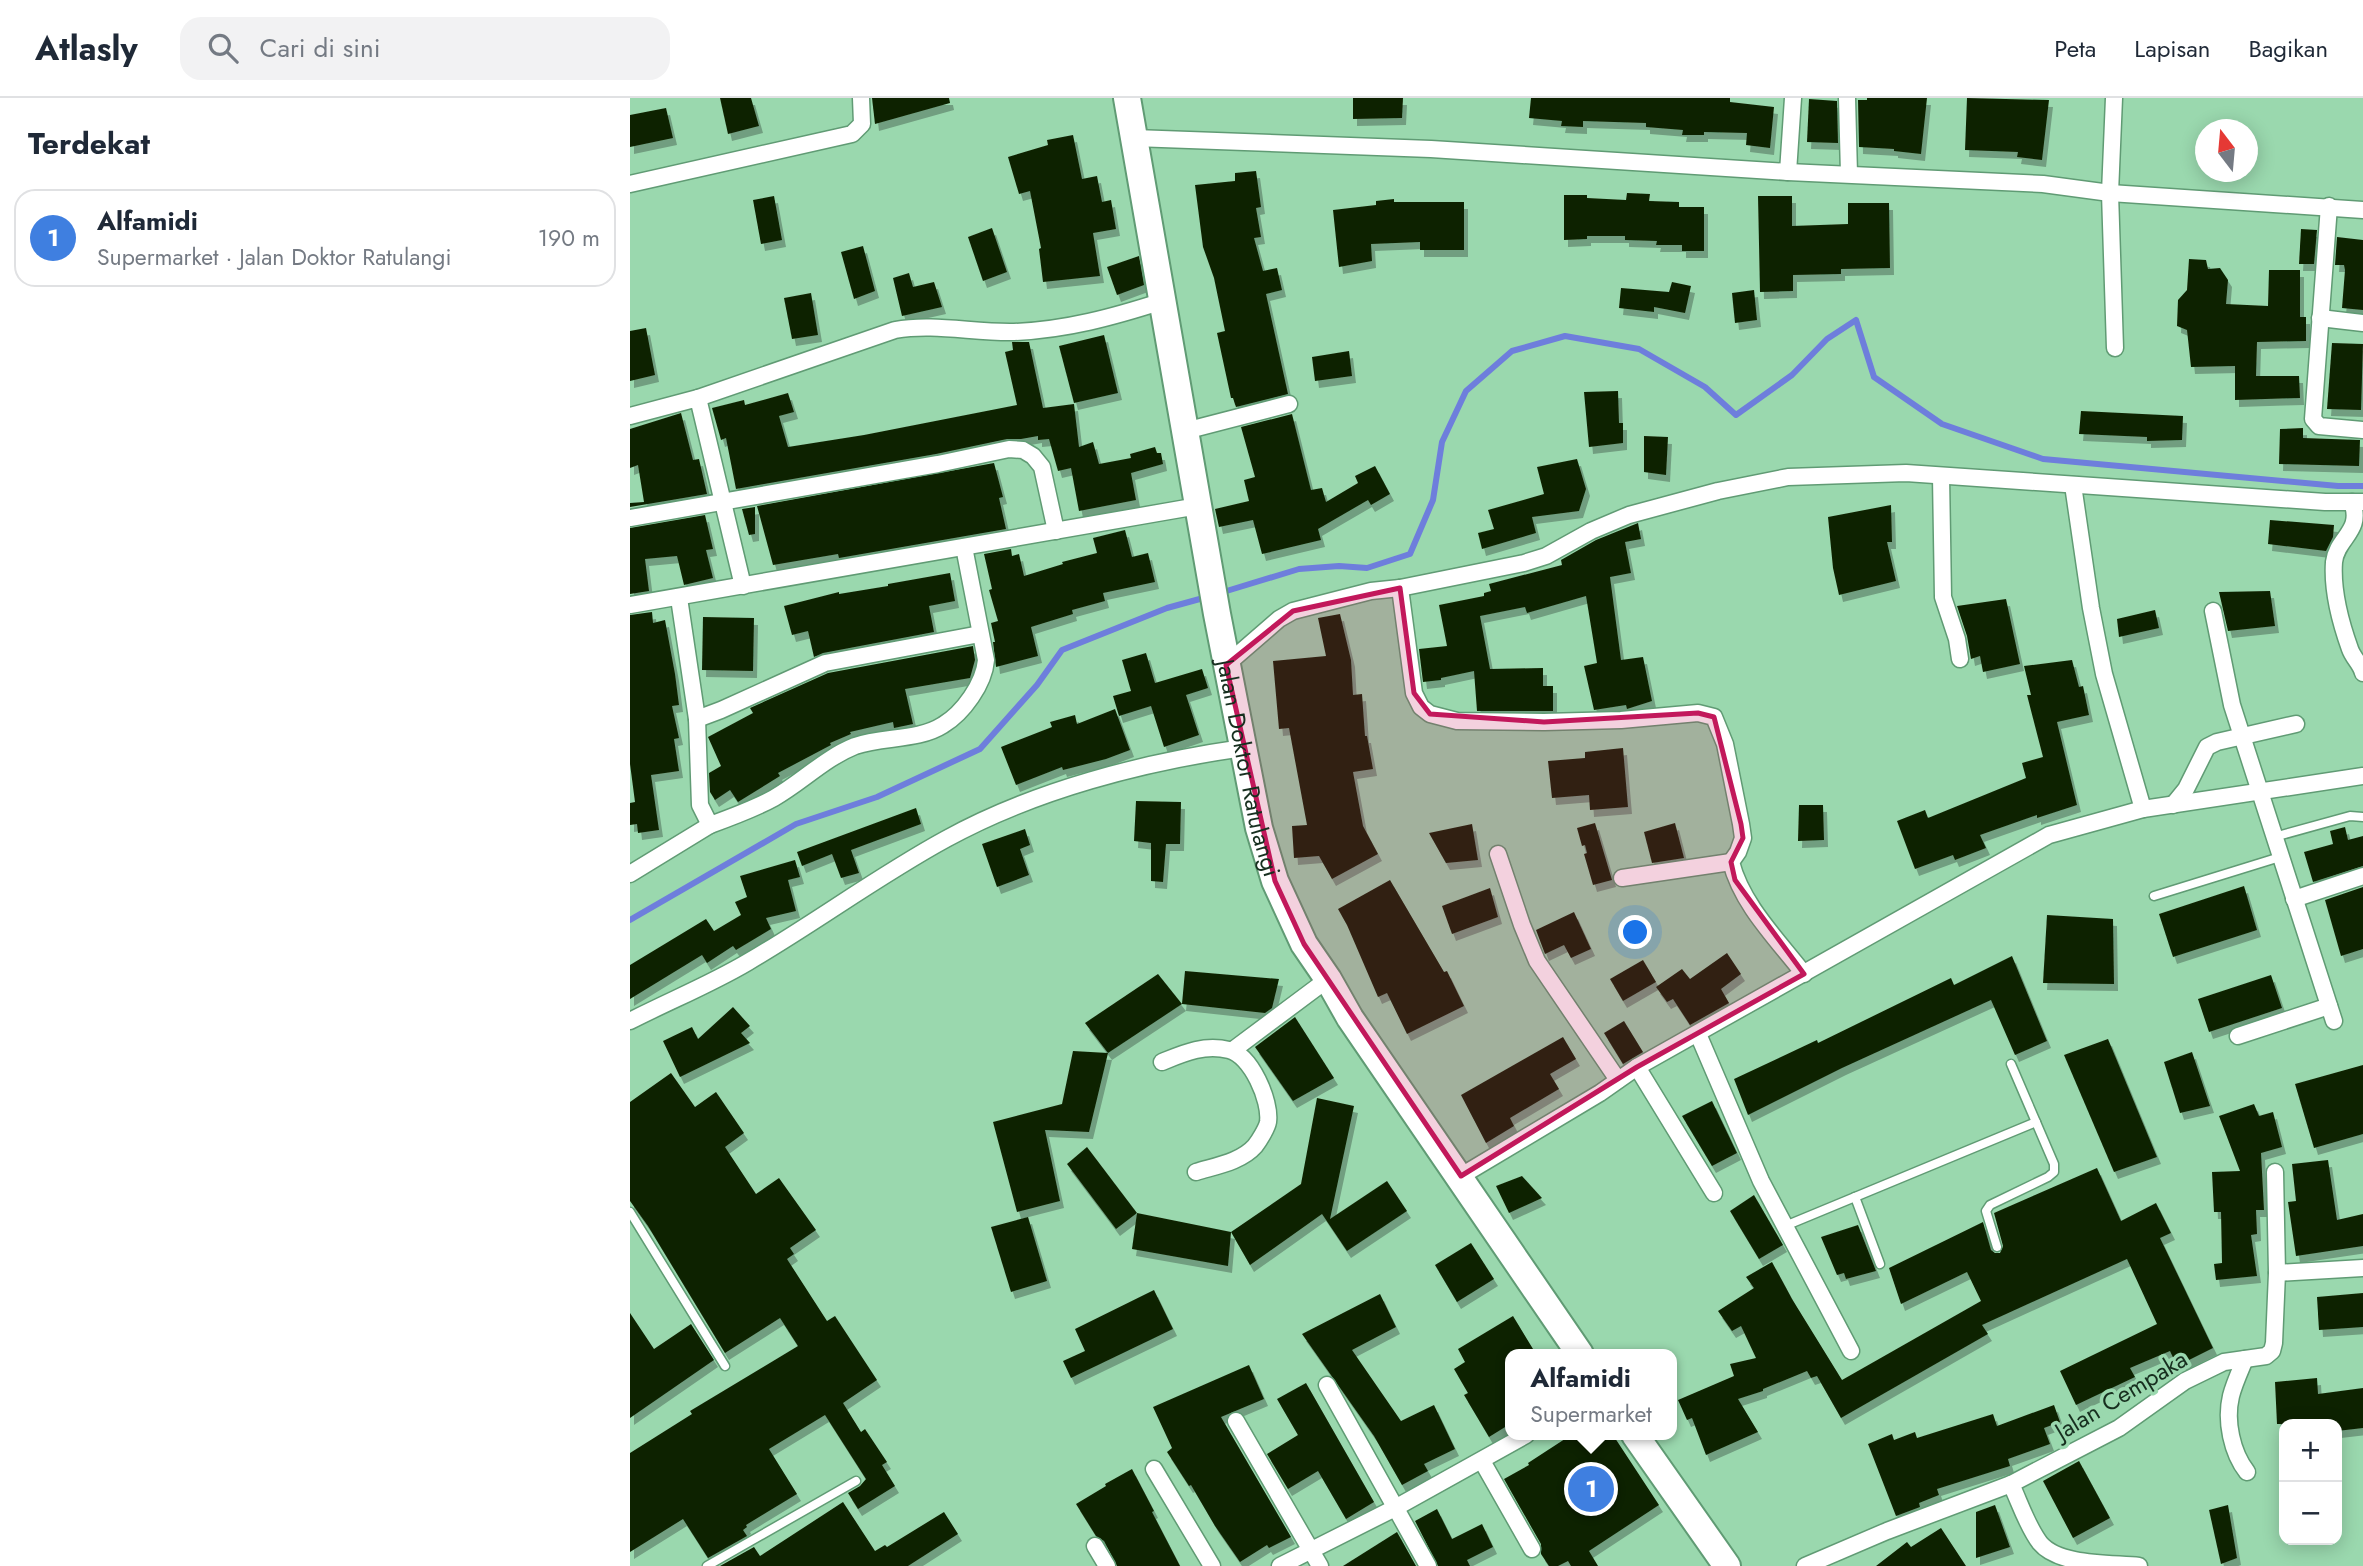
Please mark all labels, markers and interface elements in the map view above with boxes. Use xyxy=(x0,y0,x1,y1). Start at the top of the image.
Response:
search box xyxy=(180,17,670,80)
text: Atlasly xyxy=(35,25,138,72)
icon: search xyxy=(204,29,242,67)
text: Cari di sini xyxy=(260,29,380,67)
text: Peta xyxy=(2054,31,2096,66)
text: Lapisan xyxy=(2134,31,2210,66)
text: Bagikan xyxy=(2248,31,2328,66)
north arrow xyxy=(2195,119,2258,182)
text: Terdekat xyxy=(28,122,150,165)
text: Alfamidi xyxy=(97,202,198,240)
text: 1 xyxy=(47,221,59,255)
text: 190 m xyxy=(538,221,600,255)
text: Supermarket · Jalan Doktor Ratulangi xyxy=(97,240,451,274)
street label: Jalan Doktor Ratulangi xyxy=(1208,653,1290,881)
your location xyxy=(1618,915,1652,949)
street label: Jalan Cempaka xyxy=(2046,1342,2194,1450)
popup xyxy=(1505,1349,1677,1440)
text: Alfamidi xyxy=(1530,1359,1631,1397)
text: Supermarket xyxy=(1530,1397,1652,1431)
map controls xyxy=(2279,1419,2342,1545)
button: + xyxy=(2279,1419,2342,1482)
pin: 1 xyxy=(1568,1463,1614,1515)
button: − xyxy=(2279,1482,2342,1545)

